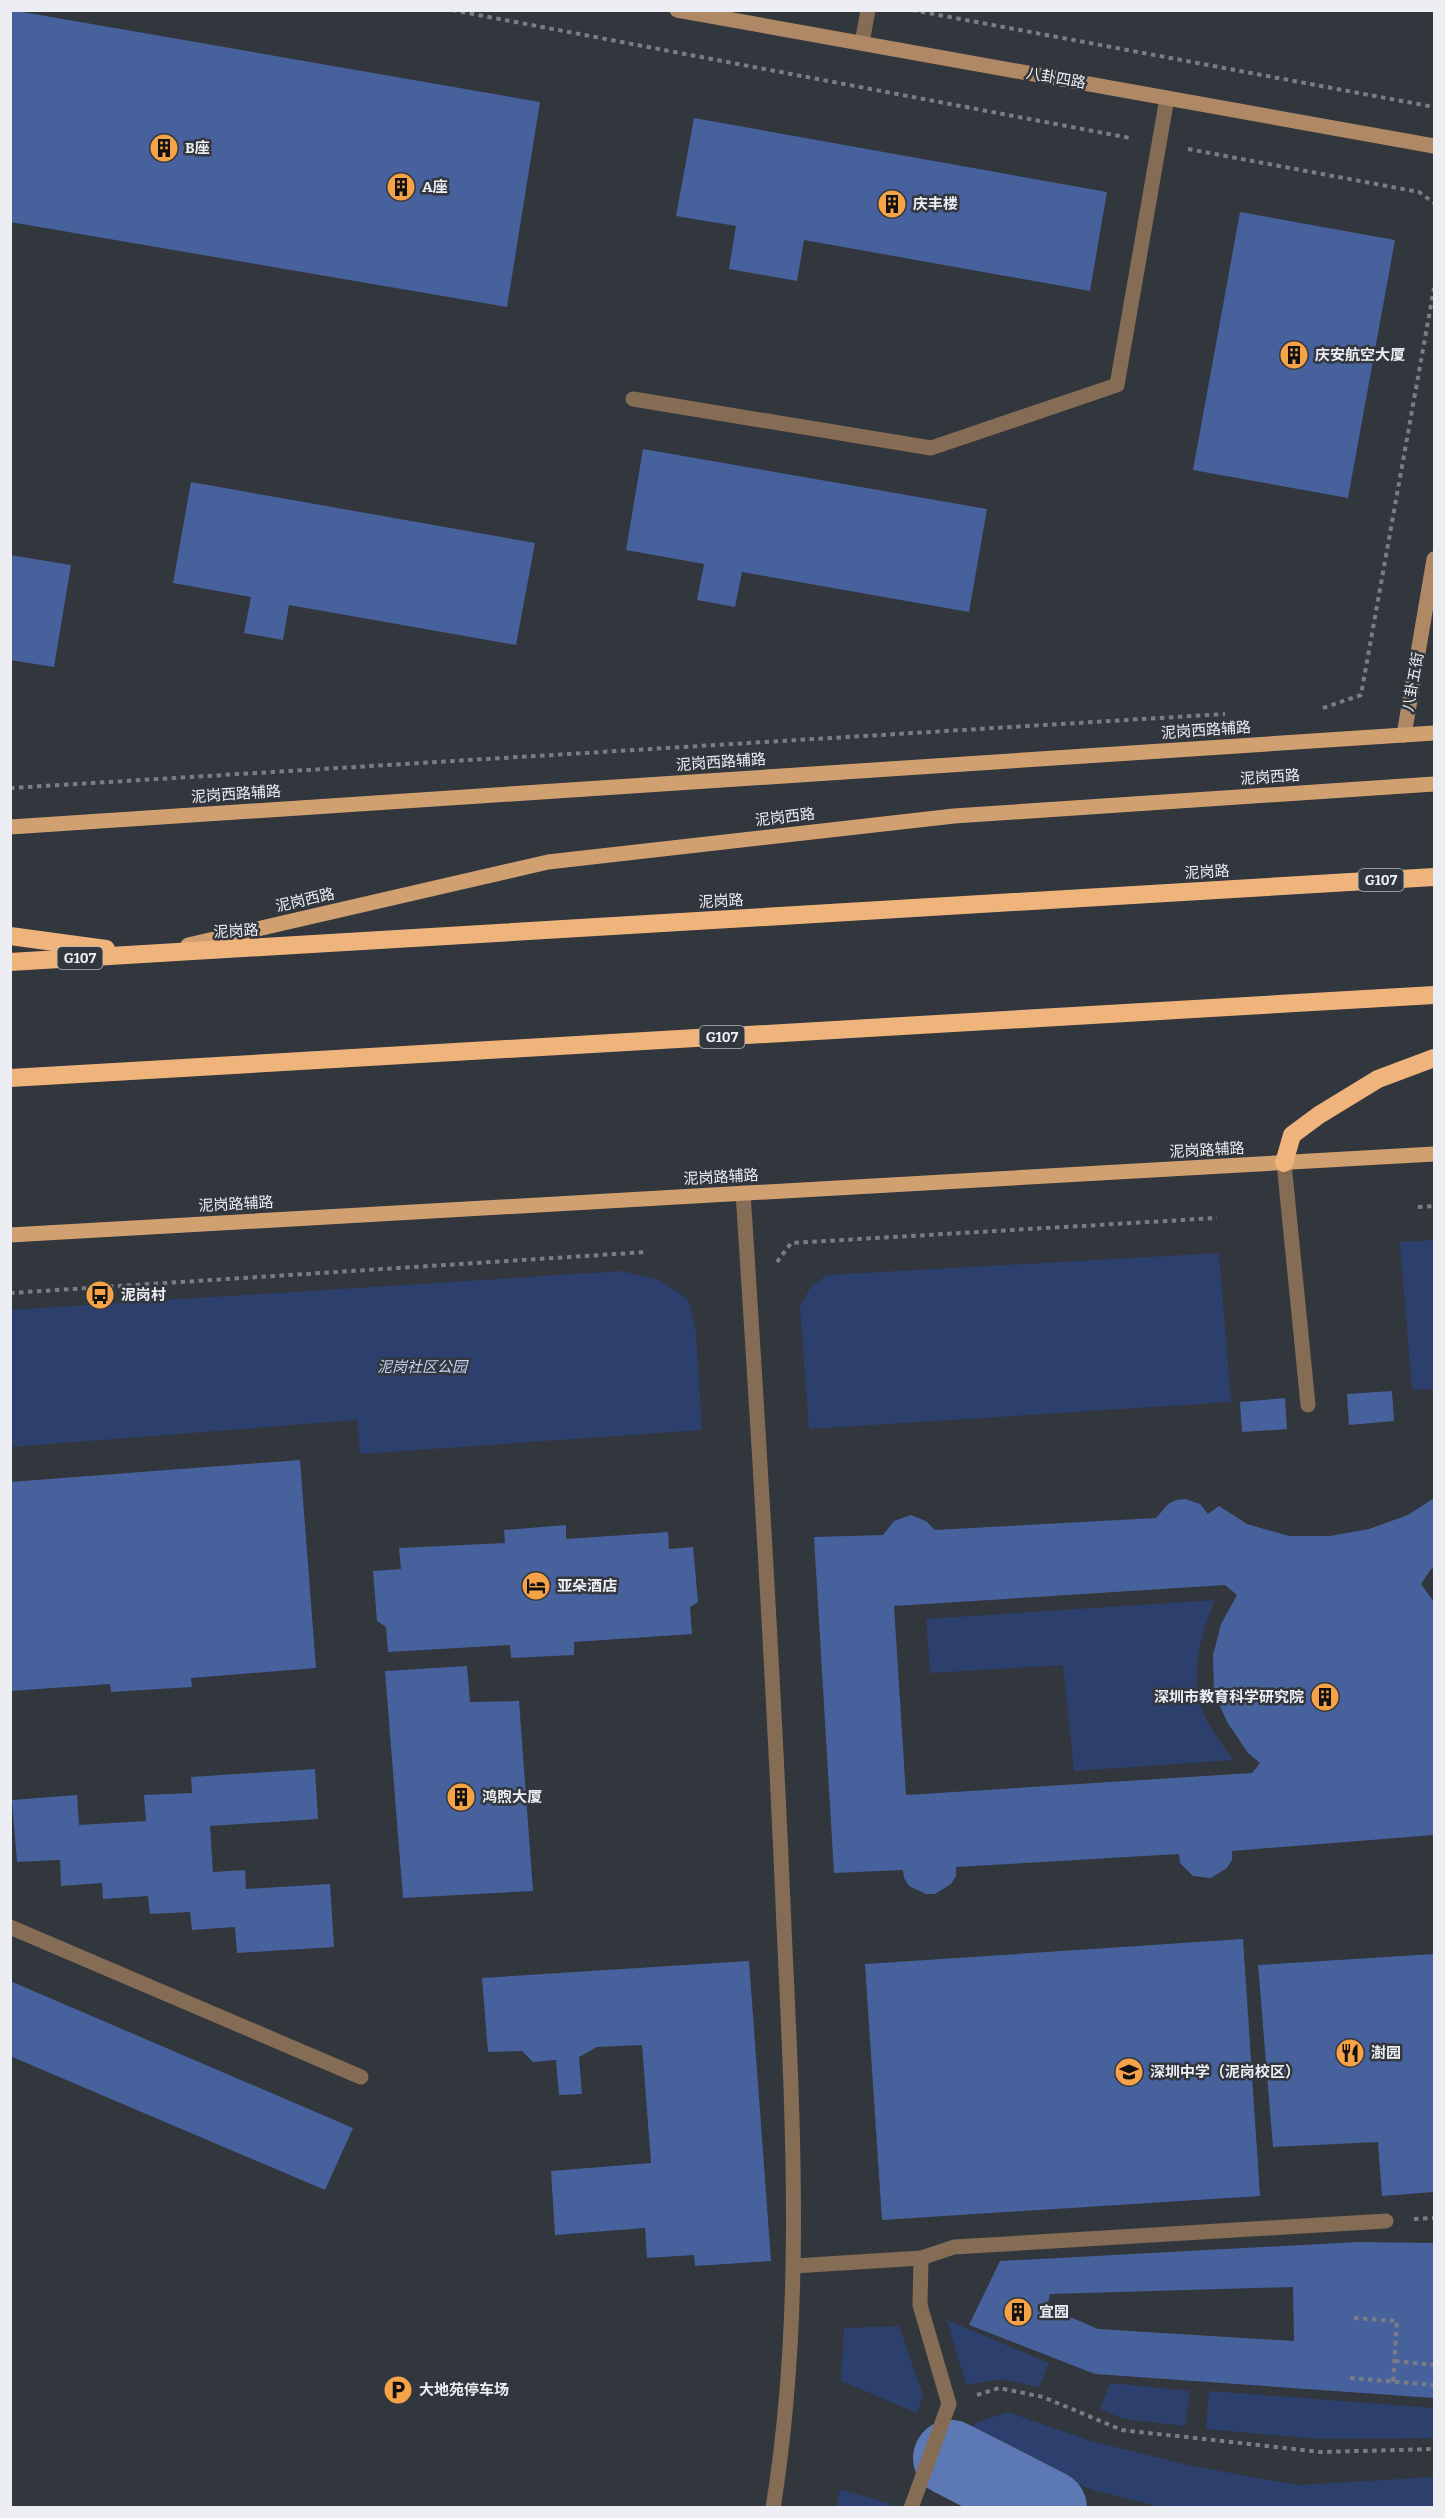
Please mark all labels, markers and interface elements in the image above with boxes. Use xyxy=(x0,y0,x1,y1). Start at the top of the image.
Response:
street label: 八卦四路 xyxy=(1025,64,1087,92)
building icon: B座 xyxy=(148,132,180,164)
place label: B座 xyxy=(185,139,210,157)
building icon: A座 xyxy=(385,171,417,203)
place label: A座 xyxy=(422,178,448,196)
building icon: 庆丰楼 xyxy=(876,188,908,220)
place label: 庆丰楼 xyxy=(913,195,958,213)
building icon: 庆安航空大厦 xyxy=(1278,339,1310,371)
place label: 庆安航空大厦 xyxy=(1315,346,1405,364)
street label: 八卦五街 xyxy=(1399,651,1427,713)
street label: 泥岗西路辅路 xyxy=(1160,718,1252,742)
street label: 泥岗西路辅路 xyxy=(675,750,767,774)
street label: 泥岗西路 xyxy=(1239,766,1301,788)
street label: 泥岗西路辅路 xyxy=(190,782,282,806)
street label: 泥岗西路 xyxy=(754,804,816,830)
street label: 泥岗路 xyxy=(1184,862,1230,882)
road number: G107 xyxy=(1358,869,1404,891)
street label: 泥岗西路 xyxy=(274,884,336,916)
street label: 泥岗路 xyxy=(698,891,744,911)
street label: 泥岗路 xyxy=(213,921,259,941)
road number: G107 xyxy=(58,947,103,969)
road number: G107 xyxy=(700,1026,744,1048)
street label: 泥岗路辅路 xyxy=(1169,1139,1245,1161)
street label: 泥岗路辅路 xyxy=(683,1166,759,1188)
street label: 泥岗路辅路 xyxy=(198,1193,274,1215)
bus stop icon: 泥岗村 xyxy=(84,1279,116,1311)
place label: 泥岗村 xyxy=(121,1286,166,1304)
park label: 泥岗社区公园 xyxy=(377,1358,469,1376)
hotel icon: 亚朵酒店 xyxy=(520,1570,552,1602)
place label: 亚朵酒店 xyxy=(557,1577,617,1595)
building icon: 深圳市教育科学研究院 xyxy=(1309,1681,1341,1713)
place label: 深圳市教育科学研究院 xyxy=(1154,1688,1304,1706)
building icon: 鸿煦大厦 xyxy=(445,1781,477,1813)
place label: 鸿煦大厦 xyxy=(482,1788,542,1806)
restaurant icon: 澍园 xyxy=(1334,2037,1366,2069)
place label: 澍园 xyxy=(1371,2044,1401,2062)
school or university icon: 深圳中学（泥岗校区） xyxy=(1113,2056,1145,2088)
place label: 深圳中学（泥岗校区） xyxy=(1150,2063,1300,2081)
building icon: 宜园 xyxy=(1002,2296,1034,2328)
place label: 宜园 xyxy=(1039,2303,1069,2321)
parking icon: 大地苑停车场 xyxy=(382,2374,414,2406)
place label: 大地苑停车场 xyxy=(419,2381,509,2399)

